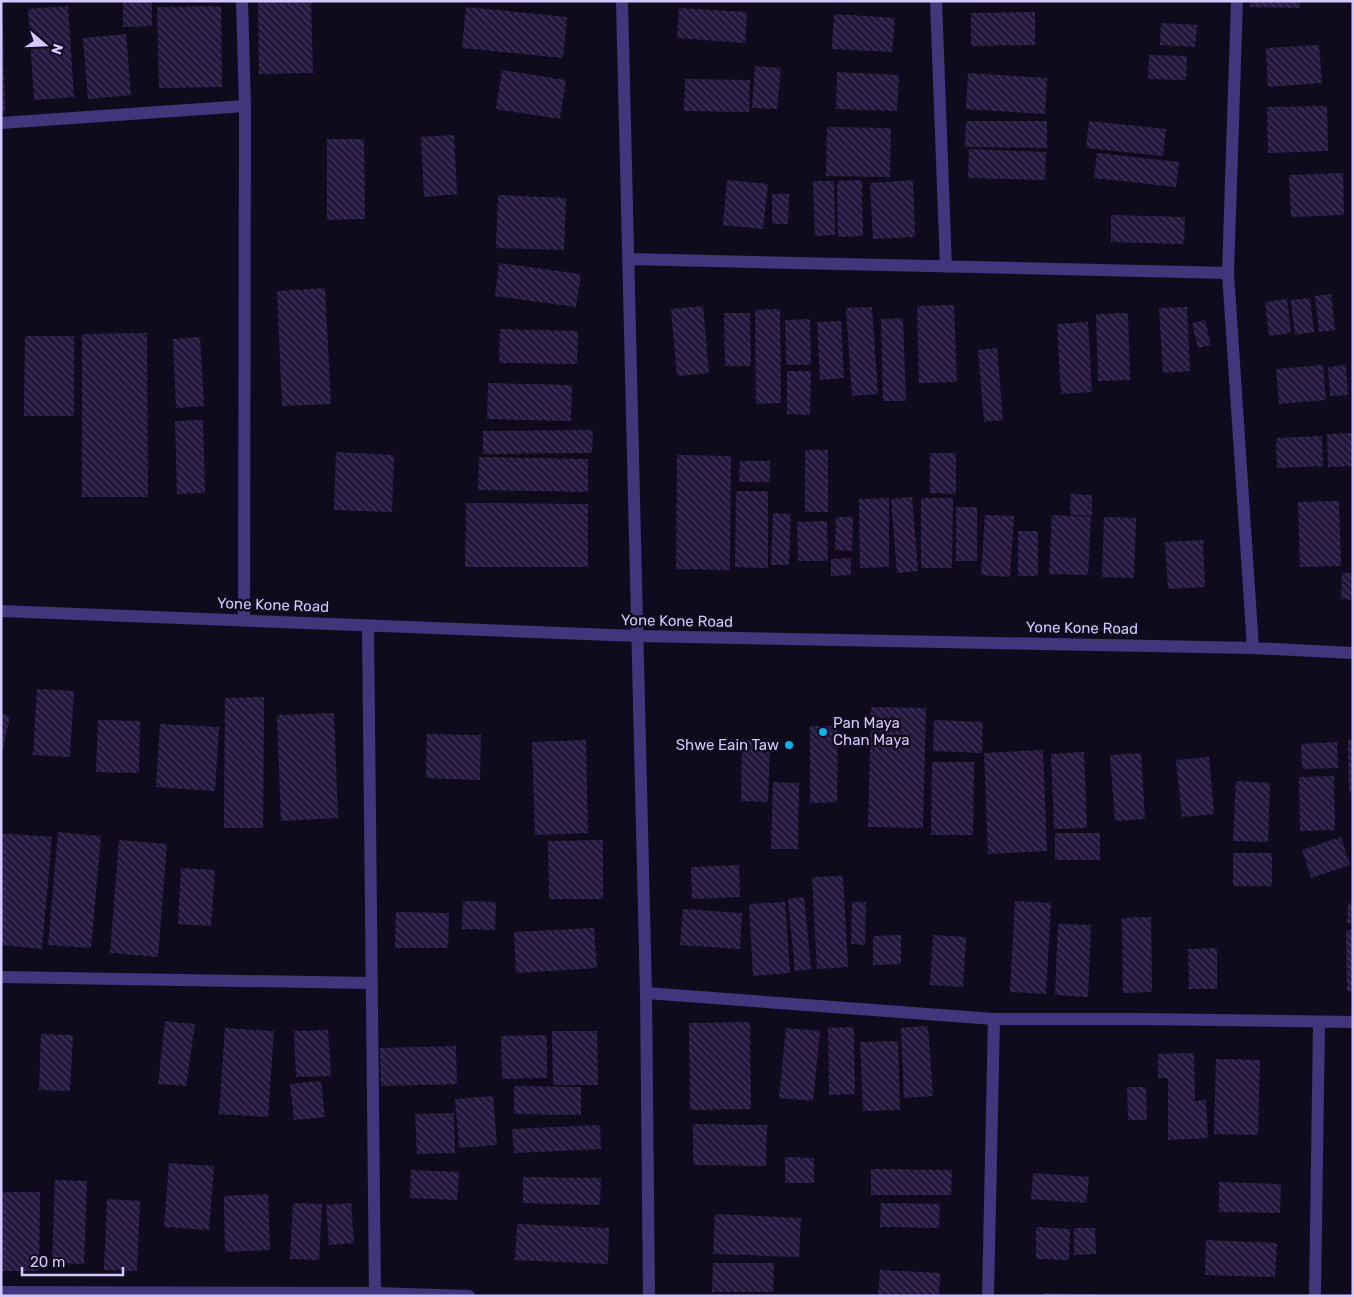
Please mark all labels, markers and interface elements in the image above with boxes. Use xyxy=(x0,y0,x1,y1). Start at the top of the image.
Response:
north arrow xyxy=(20,20,70,70)
text: N xyxy=(47,42,66,57)
street label: Yone Kone Road xyxy=(217,594,329,616)
street label: Yone Kone Road xyxy=(621,611,733,631)
street label: Yone Kone Road xyxy=(1026,618,1138,638)
place label: Pan Maya Chan Maya xyxy=(833,714,909,749)
marker: Pan Maya Chan Maya xyxy=(817,726,829,738)
place label: Shwe Eain Taw xyxy=(676,736,779,754)
marker: Shwe Eain Taw xyxy=(783,739,795,751)
scale bar xyxy=(22,1244,124,1276)
text: 20 m xyxy=(30,1253,65,1271)

